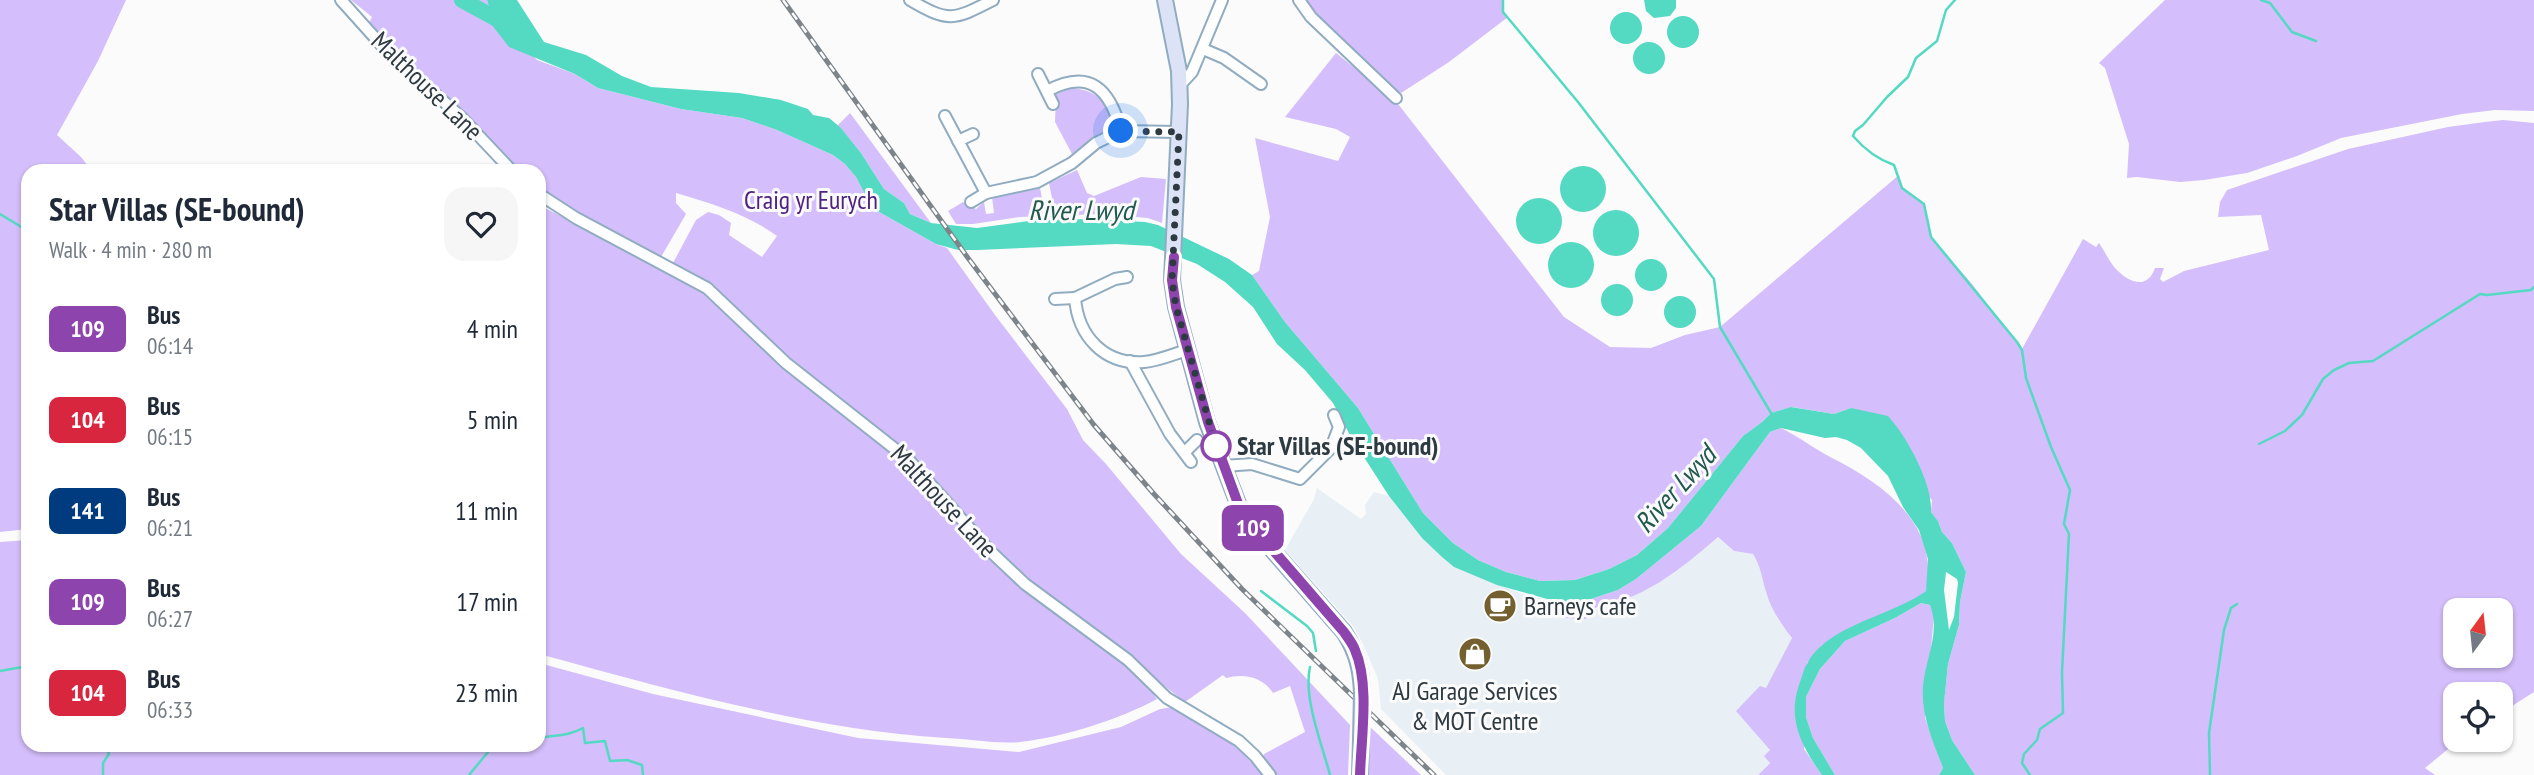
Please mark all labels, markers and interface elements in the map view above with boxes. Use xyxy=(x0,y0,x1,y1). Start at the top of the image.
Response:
street label: Malthouse Lane xyxy=(365,24,490,147)
your location xyxy=(1103,113,1138,148)
park label: Craig yr Eurych xyxy=(744,183,878,216)
text: Star Villas (SE-bound) xyxy=(49,187,305,230)
button: heart xyxy=(444,187,518,261)
water label: River Lwyd xyxy=(1028,191,1137,228)
text: Walk · 4 min · 280 m xyxy=(49,235,212,264)
text: Bus xyxy=(147,298,180,331)
text: 4 min xyxy=(467,312,518,345)
text: 109 xyxy=(70,313,105,344)
text: 06:14 xyxy=(147,331,193,360)
text: Bus xyxy=(147,389,180,422)
text: 5 min xyxy=(467,403,518,436)
text: 104 xyxy=(70,404,105,435)
text: 06:15 xyxy=(147,422,193,451)
place label: Star Villas (SE-bound) xyxy=(1237,429,1438,462)
marker: Star Villas (SE-bound) xyxy=(1201,431,1231,461)
water label: River Lwyd xyxy=(1626,434,1726,540)
street label: Malthouse Lane xyxy=(884,437,1005,564)
text: Bus xyxy=(147,480,180,513)
text: 11 min xyxy=(455,494,518,527)
text: 141 xyxy=(70,495,105,526)
line badge: 109 xyxy=(1213,505,1293,551)
text: 109 xyxy=(1236,512,1270,543)
text: 06:21 xyxy=(147,513,193,542)
text: Bus xyxy=(147,571,180,604)
text: 17 min xyxy=(456,585,518,618)
text: 109 xyxy=(70,586,105,617)
cafe icon: Barneys cafe xyxy=(1481,587,1519,625)
place label: Barneys cafe xyxy=(1524,589,1636,622)
north arrow xyxy=(2443,598,2513,668)
map controls xyxy=(2443,598,2513,752)
text: 06:27 xyxy=(147,604,193,633)
shop icon: AJ Garage Services & MOT Centre xyxy=(1456,635,1494,673)
text: Bus xyxy=(147,662,180,695)
place label: AJ Garage Services & MOT Centre xyxy=(1392,674,1558,737)
text: 23 min xyxy=(455,676,518,709)
text: 104 xyxy=(70,677,105,708)
button: locate xyxy=(2443,682,2513,752)
text: 06:33 xyxy=(147,695,193,724)

